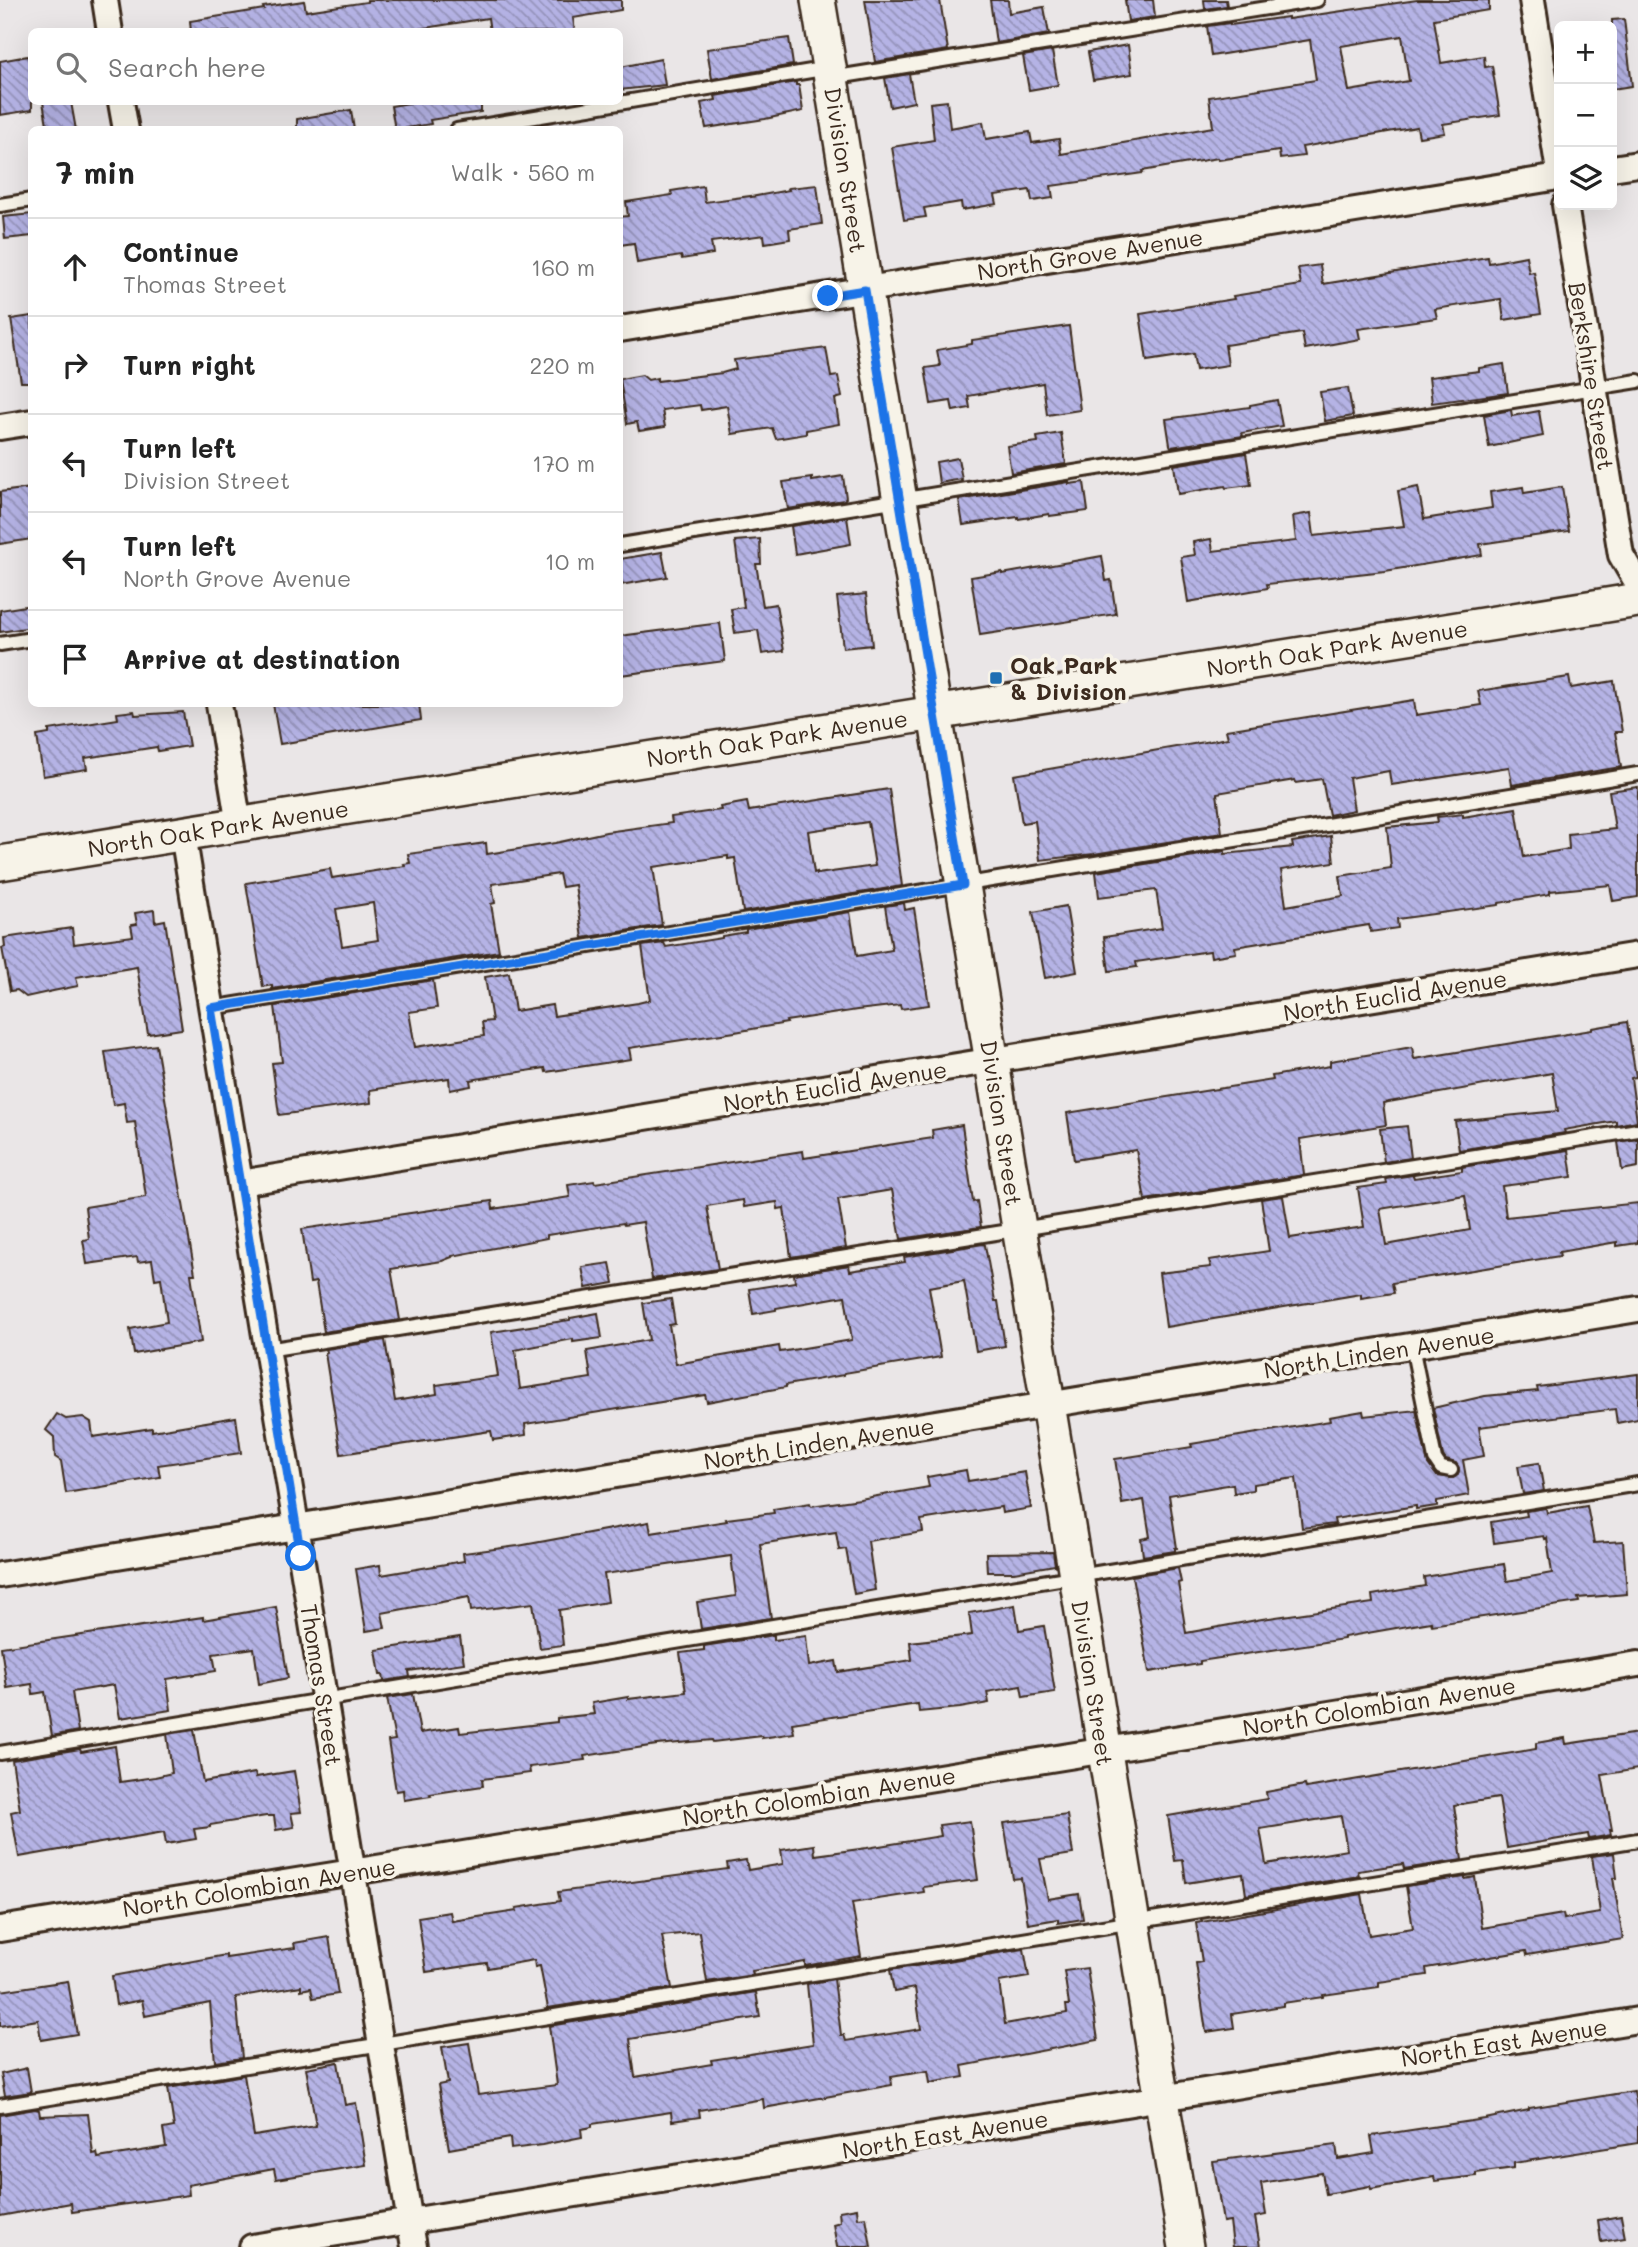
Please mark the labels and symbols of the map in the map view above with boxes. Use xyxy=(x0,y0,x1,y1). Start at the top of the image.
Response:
street label: Division Street xyxy=(818,85,874,255)
street label: North Grove Avenue xyxy=(975,221,1205,287)
route end xyxy=(812,280,843,311)
street label: Berkshire Street xyxy=(1562,280,1622,472)
street label: North Oak Park Avenue xyxy=(1204,613,1470,683)
place label: Oak Park & Division xyxy=(1010,650,1127,706)
marker: Oak Park & Division xyxy=(988,670,1004,686)
street label: North Oak Park Avenue xyxy=(644,703,910,773)
street label: North Oak Park Avenue xyxy=(85,793,351,863)
street label: North Euclid Avenue xyxy=(1281,962,1509,1028)
street label: Division Street xyxy=(974,1038,1030,1208)
street label: North Euclid Avenue xyxy=(721,1053,949,1119)
street label: North Linden Avenue xyxy=(1262,1319,1496,1385)
street label: North Linden Avenue xyxy=(702,1410,936,1476)
route start xyxy=(285,1540,316,1571)
street label: Division Street xyxy=(1065,1598,1121,1768)
street label: Thomas Street xyxy=(294,1602,350,1768)
street label: North Colombian Avenue xyxy=(1240,1670,1518,1742)
street label: North Colombian Avenue xyxy=(680,1760,958,1832)
street label: North Colombian Avenue xyxy=(120,1851,398,1923)
street label: North East Avenue xyxy=(1399,2011,1609,2073)
street label: North East Avenue xyxy=(840,2103,1050,2165)

